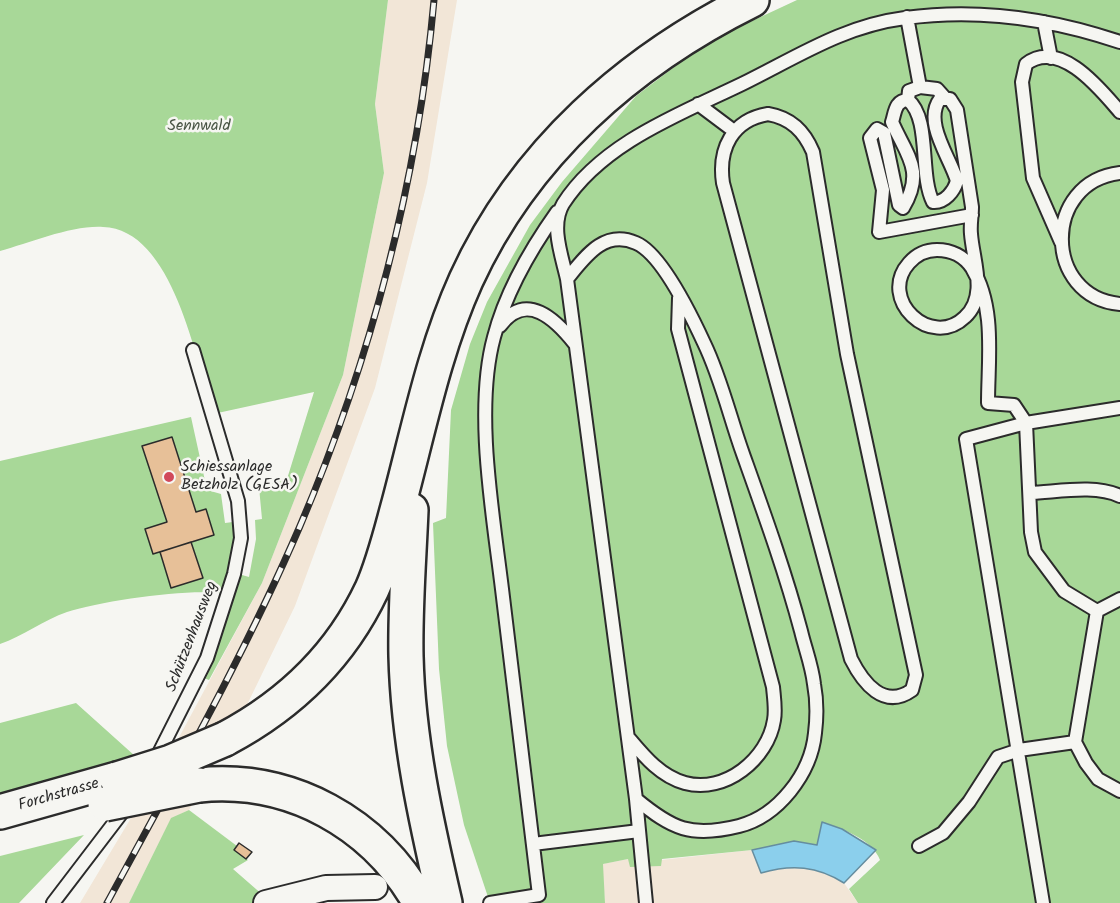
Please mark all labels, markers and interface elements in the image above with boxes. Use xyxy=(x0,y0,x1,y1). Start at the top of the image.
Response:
park label: Sennwald xyxy=(168,117,230,137)
place label: Schiessanlage Betzholz (GESA) xyxy=(181,458,298,496)
marker: Schiessanlage Betzholz (GESA) xyxy=(162,470,176,484)
street label: Schützenhausweg xyxy=(163,579,223,695)
street label: Forchstrasse xyxy=(16,775,102,817)

